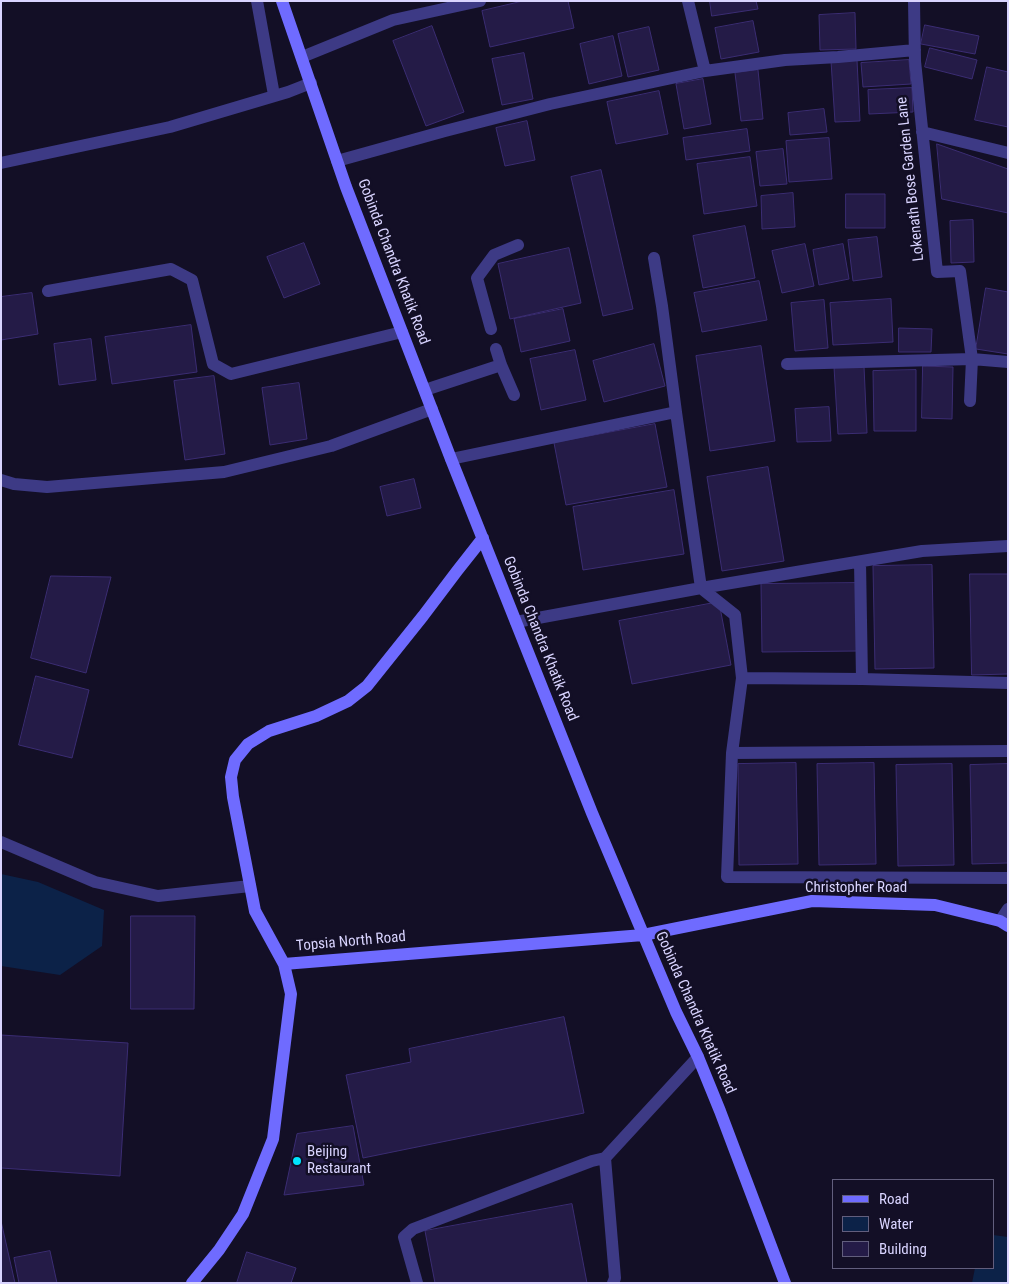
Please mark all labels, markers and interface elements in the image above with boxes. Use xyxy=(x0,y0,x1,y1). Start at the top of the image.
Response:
street label: Lokenath Bose Garden Lane xyxy=(893,96,929,262)
street label: Gobinda Chandra Khatik Road xyxy=(353,177,433,347)
street label: Gobinda Chandra Khatik Road xyxy=(499,554,581,724)
street label: Christopher Road xyxy=(805,879,907,897)
street label: Topsia North Road xyxy=(295,928,407,956)
street label: Gobinda Chandra Khatik Road xyxy=(651,929,739,1097)
place label: Beijing Restaurant xyxy=(307,1143,371,1178)
marker: Beijing Restaurant xyxy=(291,1155,303,1167)
legend xyxy=(832,1179,994,1269)
text: Road xyxy=(879,1190,909,1208)
text: Water xyxy=(879,1215,913,1233)
text: Building xyxy=(879,1240,927,1258)

